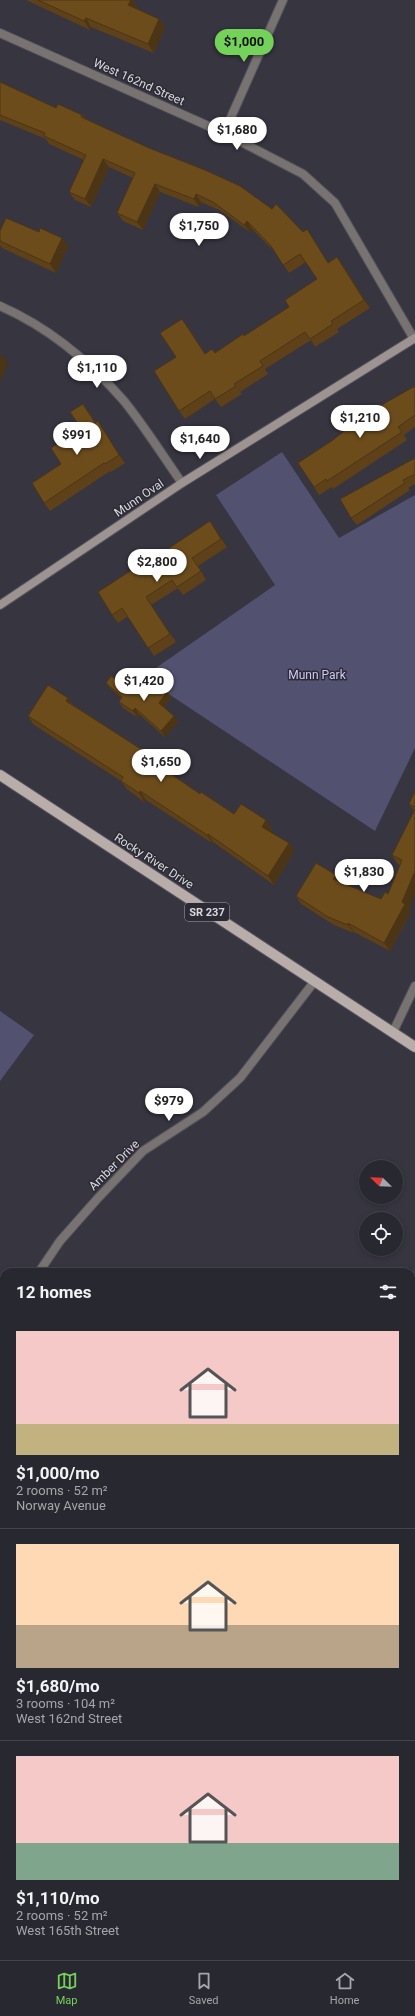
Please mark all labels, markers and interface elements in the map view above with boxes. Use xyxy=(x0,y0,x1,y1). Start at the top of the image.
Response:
pin: $1,000 xyxy=(211,29,277,63)
text: $1,000 xyxy=(224,34,264,49)
street label: West 162nd Street xyxy=(91,56,187,108)
pin: $1,680 xyxy=(204,117,270,151)
text: $1,680 xyxy=(217,122,257,137)
pin: $1,750 xyxy=(166,213,232,247)
text: $1,750 xyxy=(179,218,219,233)
pin: $1,110 xyxy=(64,355,130,389)
text: $1,110 xyxy=(77,360,117,375)
pin: $1,210 xyxy=(327,405,393,439)
text: $1,210 xyxy=(340,410,380,425)
pin: $991 xyxy=(53,422,101,456)
pin: $1,640 xyxy=(167,426,233,460)
text: $991 xyxy=(62,427,92,442)
text: $1,640 xyxy=(180,431,220,446)
street label: Munn Oval xyxy=(112,476,166,520)
pin: $2,800 xyxy=(124,549,190,583)
text: $2,800 xyxy=(137,554,177,569)
pin: $1,420 xyxy=(111,668,177,702)
park label: Munn Park xyxy=(288,668,347,682)
text: $1,420 xyxy=(124,673,164,688)
pin: $1,650 xyxy=(128,749,194,783)
text: $1,650 xyxy=(141,754,181,769)
street label: Rocky River Drive xyxy=(112,830,196,892)
pin: $1,830 xyxy=(331,859,397,893)
text: $1,830 xyxy=(344,864,384,879)
road number: SR 237 xyxy=(185,903,229,921)
pin: $979 xyxy=(145,1088,193,1122)
text: $979 xyxy=(154,1093,184,1108)
street label: Amber Drive xyxy=(86,1137,142,1193)
north arrow xyxy=(359,1160,403,1204)
map controls xyxy=(359,1160,403,1256)
button: locate xyxy=(359,1212,403,1256)
icon: filters xyxy=(377,1281,399,1303)
text: 12 homes xyxy=(16,1282,92,1302)
icon: home xyxy=(172,1357,244,1429)
text: $1,000/mo xyxy=(16,1463,100,1483)
text: 2 rooms · 52 m² xyxy=(16,1483,108,1498)
text: Norway Avenue xyxy=(16,1498,106,1513)
icon: home xyxy=(172,1570,244,1642)
text: $1,680/mo xyxy=(16,1676,100,1696)
text: 3 rooms · 104 m² xyxy=(16,1696,115,1711)
text: West 162nd Street xyxy=(16,1711,122,1726)
icon: home xyxy=(172,1782,244,1854)
text: $1,110/mo xyxy=(16,1888,100,1908)
text: 2 rooms · 52 m² xyxy=(16,1908,108,1923)
text: West 165th Street xyxy=(16,1923,119,1938)
tab: Map xyxy=(56,1970,78,2007)
tab: Saved xyxy=(189,1970,219,2007)
tab: Home xyxy=(330,1970,359,2007)

